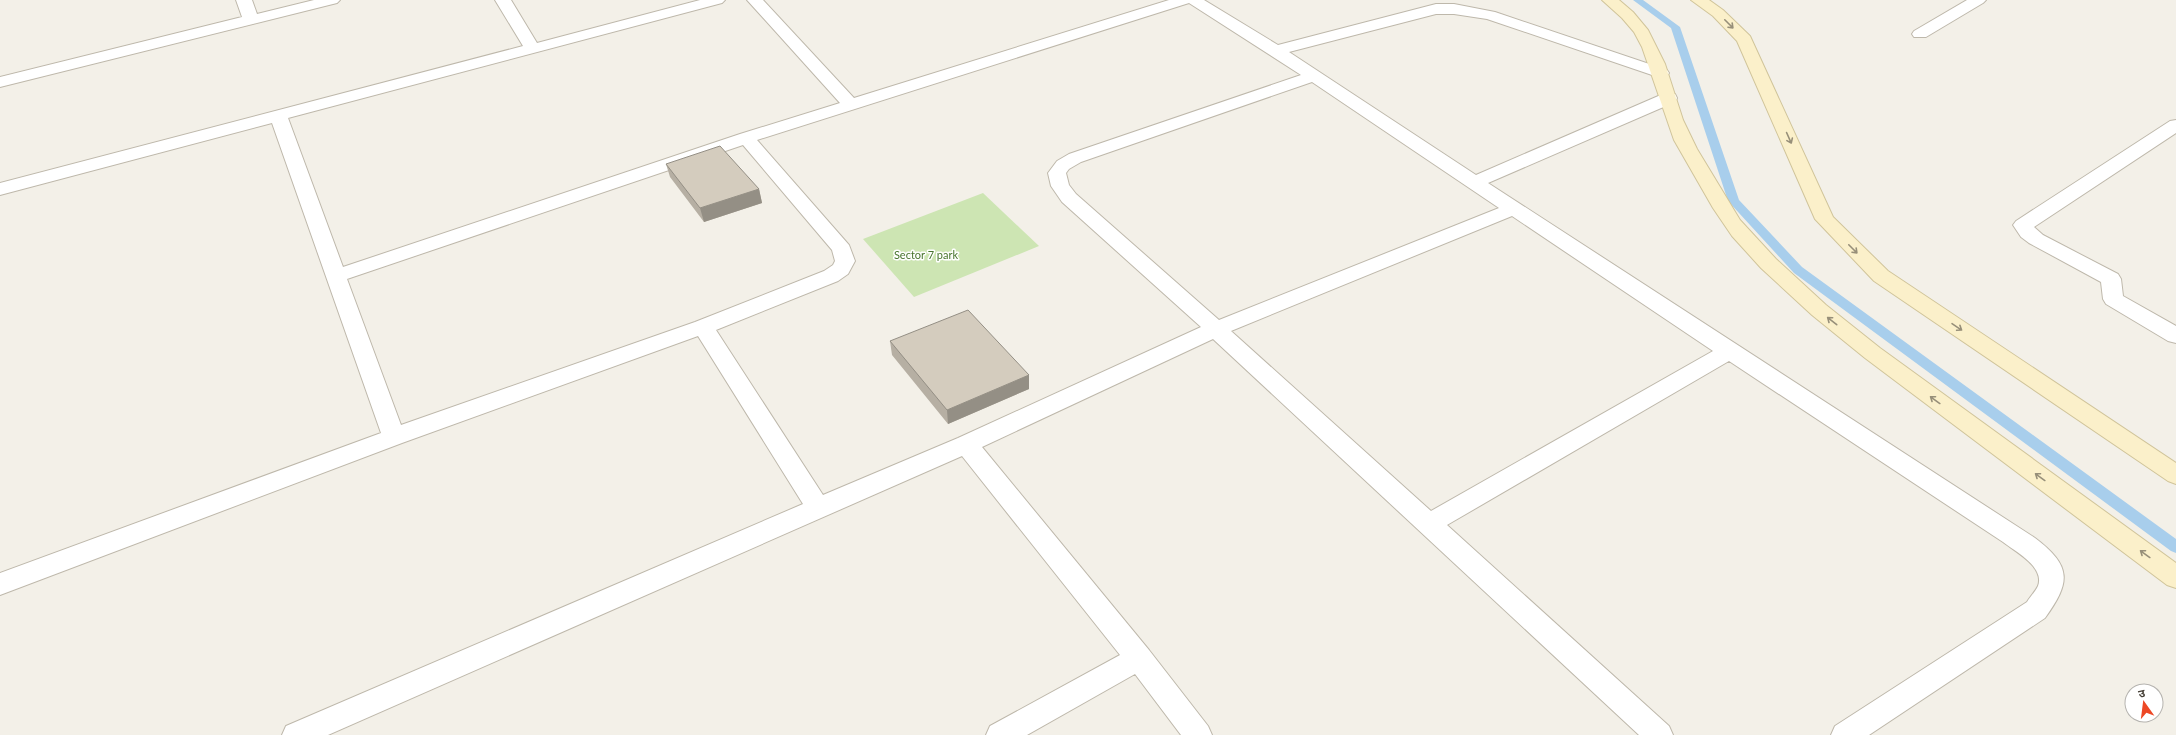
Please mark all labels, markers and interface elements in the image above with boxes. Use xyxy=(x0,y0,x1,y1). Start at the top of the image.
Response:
one-way arrow xyxy=(1724,19,1734,29)
one-way arrow xyxy=(1786,132,1793,144)
one-way arrow xyxy=(1848,244,1858,254)
park label: Sector 7 park xyxy=(894,248,958,261)
one-way arrow xyxy=(1827,316,1838,325)
one-way arrow xyxy=(1951,323,1962,331)
one-way arrow xyxy=(1930,396,1941,404)
one-way arrow xyxy=(2035,473,2046,481)
one-way arrow xyxy=(2139,550,2150,558)
north arrow xyxy=(2124,683,2164,723)
text: उ xyxy=(2137,686,2147,700)

